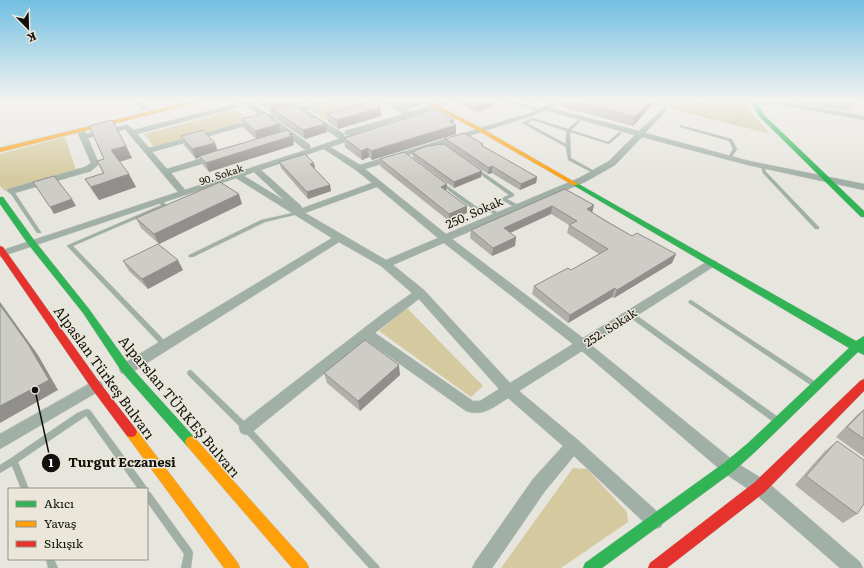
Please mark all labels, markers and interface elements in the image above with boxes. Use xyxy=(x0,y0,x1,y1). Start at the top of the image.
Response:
north arrow xyxy=(8,8,48,48)
text: K xyxy=(25,29,39,47)
street label: 90. Sokak xyxy=(197,160,246,188)
street label: 250. Sokak xyxy=(443,191,506,233)
street label: Alpaslan Türkeş Bulvarı xyxy=(50,301,160,443)
street label: 252. Sokak xyxy=(580,303,640,351)
street label: Alparslan TÜRKEŞ Bulvarı xyxy=(115,331,246,481)
callout: Turgut Eczanesi xyxy=(41,450,184,475)
text: Turgut Eczanesi xyxy=(68,452,176,471)
text: 1 xyxy=(49,453,54,471)
legend xyxy=(8,488,148,560)
text: Akıcı xyxy=(44,494,74,512)
text: Yavaş xyxy=(44,514,77,532)
text: Sıkışık xyxy=(44,534,84,552)

